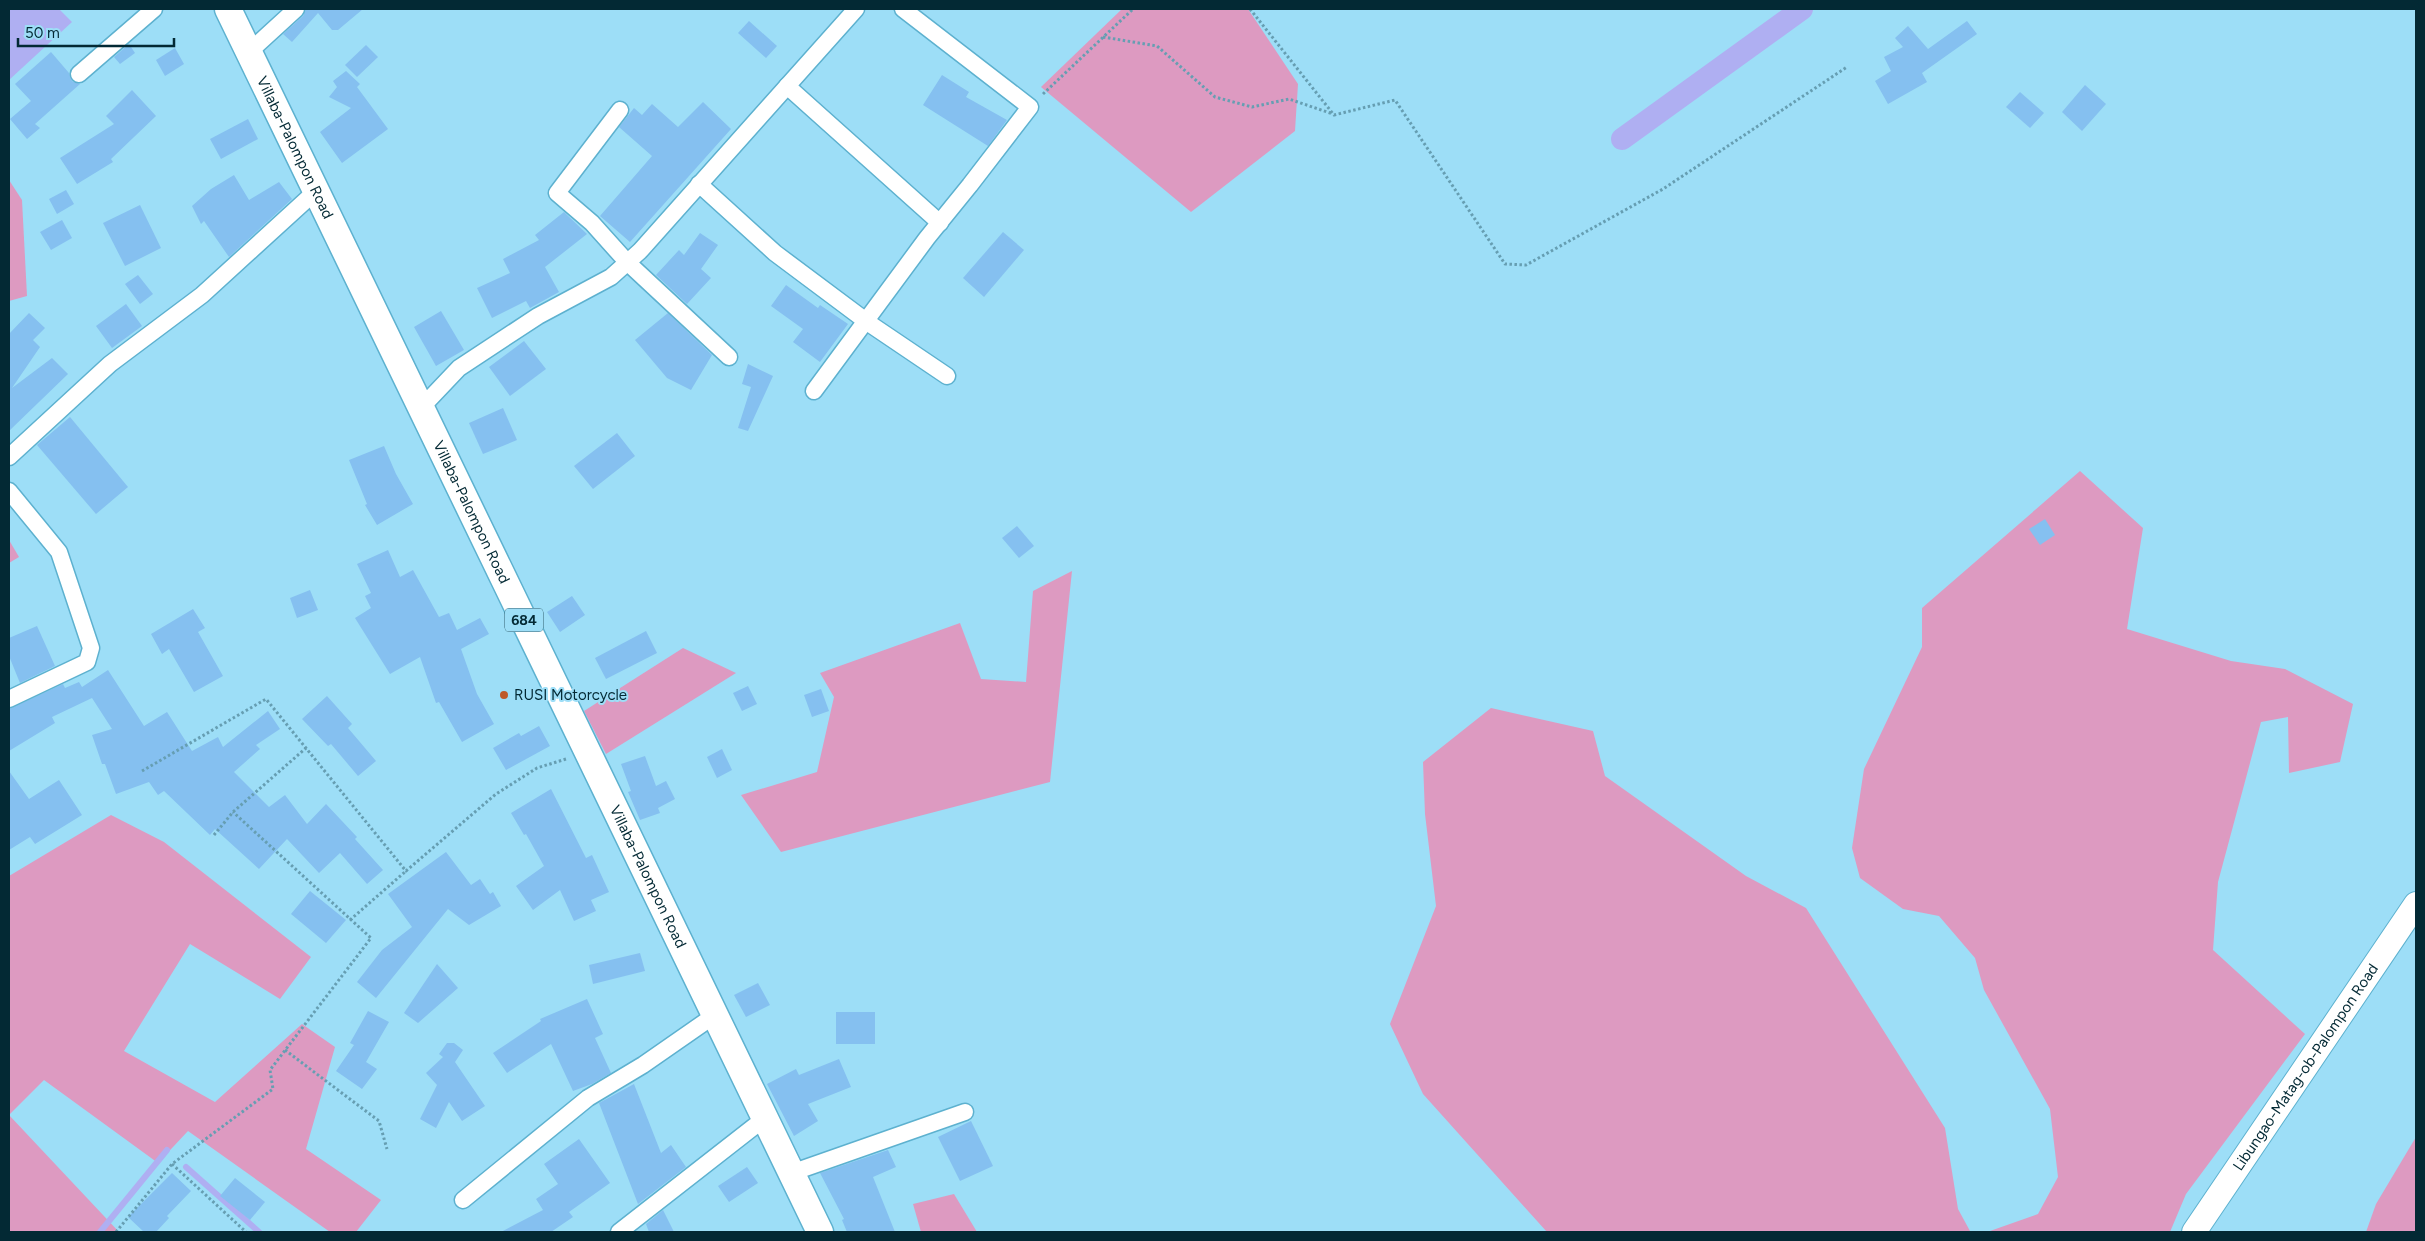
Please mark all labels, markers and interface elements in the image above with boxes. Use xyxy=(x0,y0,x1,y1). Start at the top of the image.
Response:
scale bar xyxy=(18,15,174,47)
text: 50 m xyxy=(25,24,60,42)
street label: Villaba-Palompon Road xyxy=(253,73,337,222)
street label: Villaba-Palompon Road xyxy=(429,438,514,586)
road number: 684 xyxy=(505,608,543,632)
place label: RUSI Motorcycle xyxy=(514,686,627,704)
marker: RUSI Motorcycle xyxy=(498,689,510,701)
street label: Villaba-Palompon Road xyxy=(606,803,690,951)
street label: Libungao-Matag-ob-Palompon Road xyxy=(2229,960,2382,1174)

